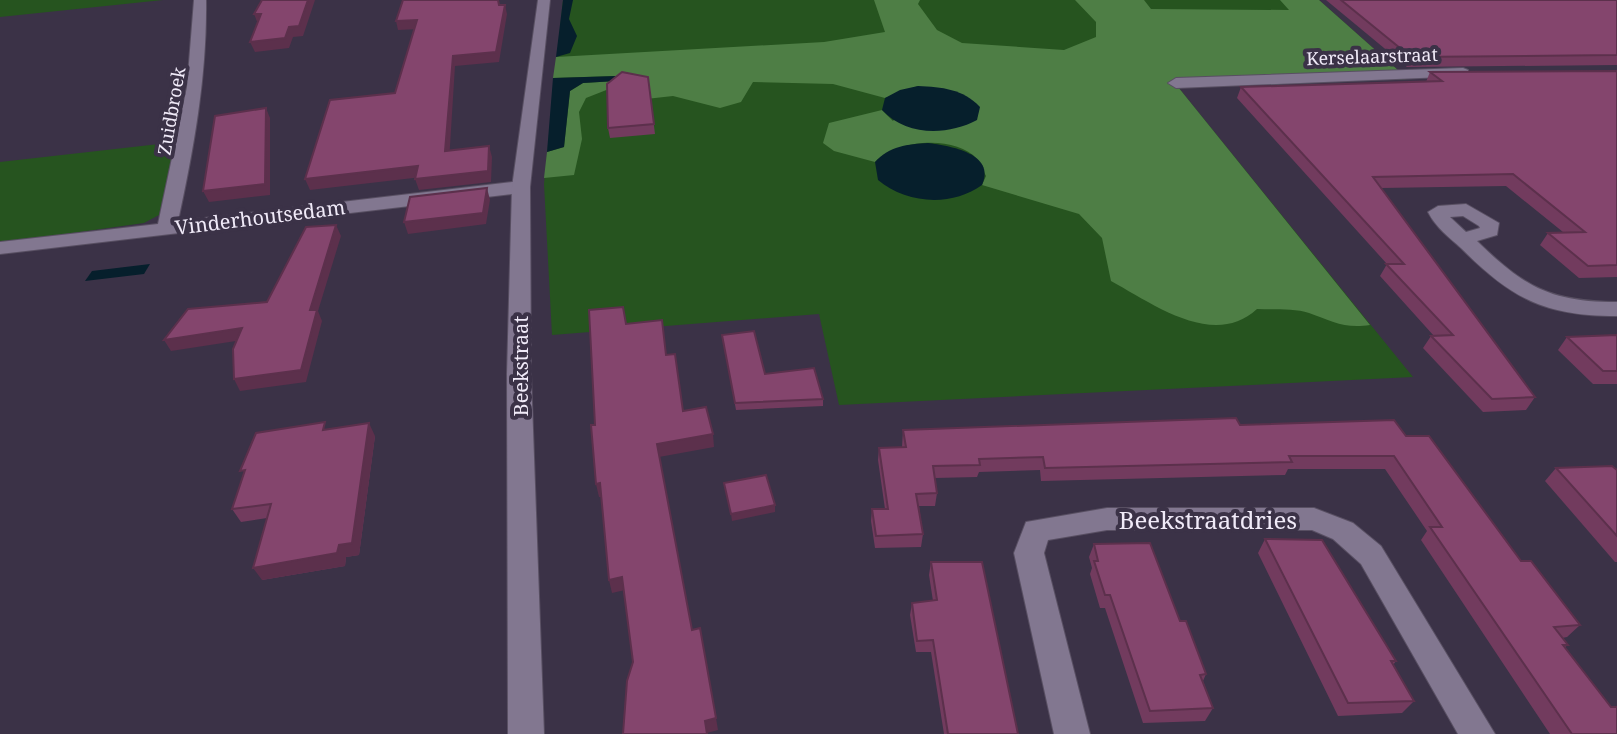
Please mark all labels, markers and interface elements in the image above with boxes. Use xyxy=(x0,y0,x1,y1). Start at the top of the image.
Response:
street label: Kerselaarstraat xyxy=(1306,42,1438,70)
street label: Zuidbroek xyxy=(151,65,191,157)
street label: Vinderhoutsedam xyxy=(173,193,347,241)
street label: Beekstraat xyxy=(507,316,534,416)
street label: Beekstraatdries xyxy=(1119,503,1297,536)

